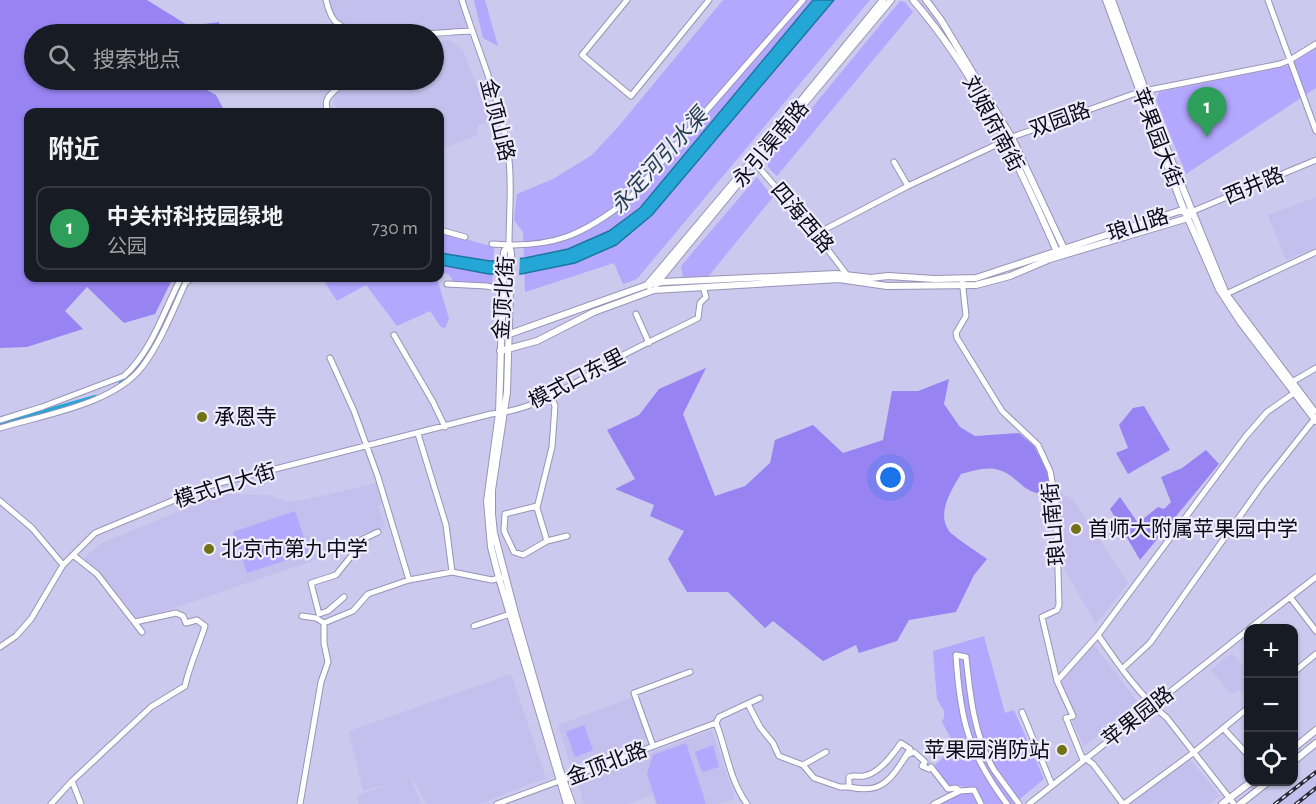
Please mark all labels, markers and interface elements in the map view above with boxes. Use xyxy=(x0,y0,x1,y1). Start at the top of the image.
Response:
search box xyxy=(24,24,444,90)
icon: search xyxy=(45,41,78,74)
text: 搜索地点 xyxy=(93,49,181,71)
street label: 刘娘府南街 xyxy=(959,72,1028,175)
street label: 金顶山路 xyxy=(477,76,518,163)
street label: 苹果园大街 xyxy=(1128,85,1187,191)
pin: 1 xyxy=(1188,88,1226,137)
street label: 永引渠南路 xyxy=(728,96,813,191)
street label: 双园路 xyxy=(1026,98,1093,141)
water label: 永定河引水渠 xyxy=(606,102,713,217)
text: 附近 xyxy=(48,137,100,163)
street label: 西井路 xyxy=(1221,163,1287,208)
street label: 四海西路 xyxy=(767,178,838,257)
street label: 琅山路 xyxy=(1104,204,1171,245)
text: 中关村科技园绿地 xyxy=(107,206,283,228)
text: 1 xyxy=(66,218,73,238)
text: 730 m xyxy=(372,218,418,238)
text: 公园 xyxy=(107,237,147,257)
street label: 金顶北街 xyxy=(490,255,517,341)
street label: 模式口东里 xyxy=(525,345,629,412)
place label: 承恩寺 xyxy=(214,406,277,428)
marker: 承恩寺 xyxy=(195,410,209,424)
street label: 模式口大街 xyxy=(171,460,278,511)
your location xyxy=(876,463,905,492)
street label: 琅山南街 xyxy=(1039,481,1068,567)
place label: 首师大附属苹果园中学 xyxy=(1088,518,1298,540)
marker: 首师大附属苹果园中学 xyxy=(1069,522,1083,536)
place label: 北京市第九中学 xyxy=(221,538,368,560)
marker: 北京市第九中学 xyxy=(202,542,216,556)
map controls xyxy=(1244,624,1298,786)
button: + xyxy=(1244,624,1298,678)
button: − xyxy=(1244,678,1298,732)
street label: 苹果园路 xyxy=(1098,682,1178,751)
button: locate xyxy=(1244,732,1298,786)
street label: 金顶北路 xyxy=(564,738,650,789)
place label: 苹果园消防站 xyxy=(924,739,1050,761)
marker: 苹果园消防站 xyxy=(1055,743,1069,757)

